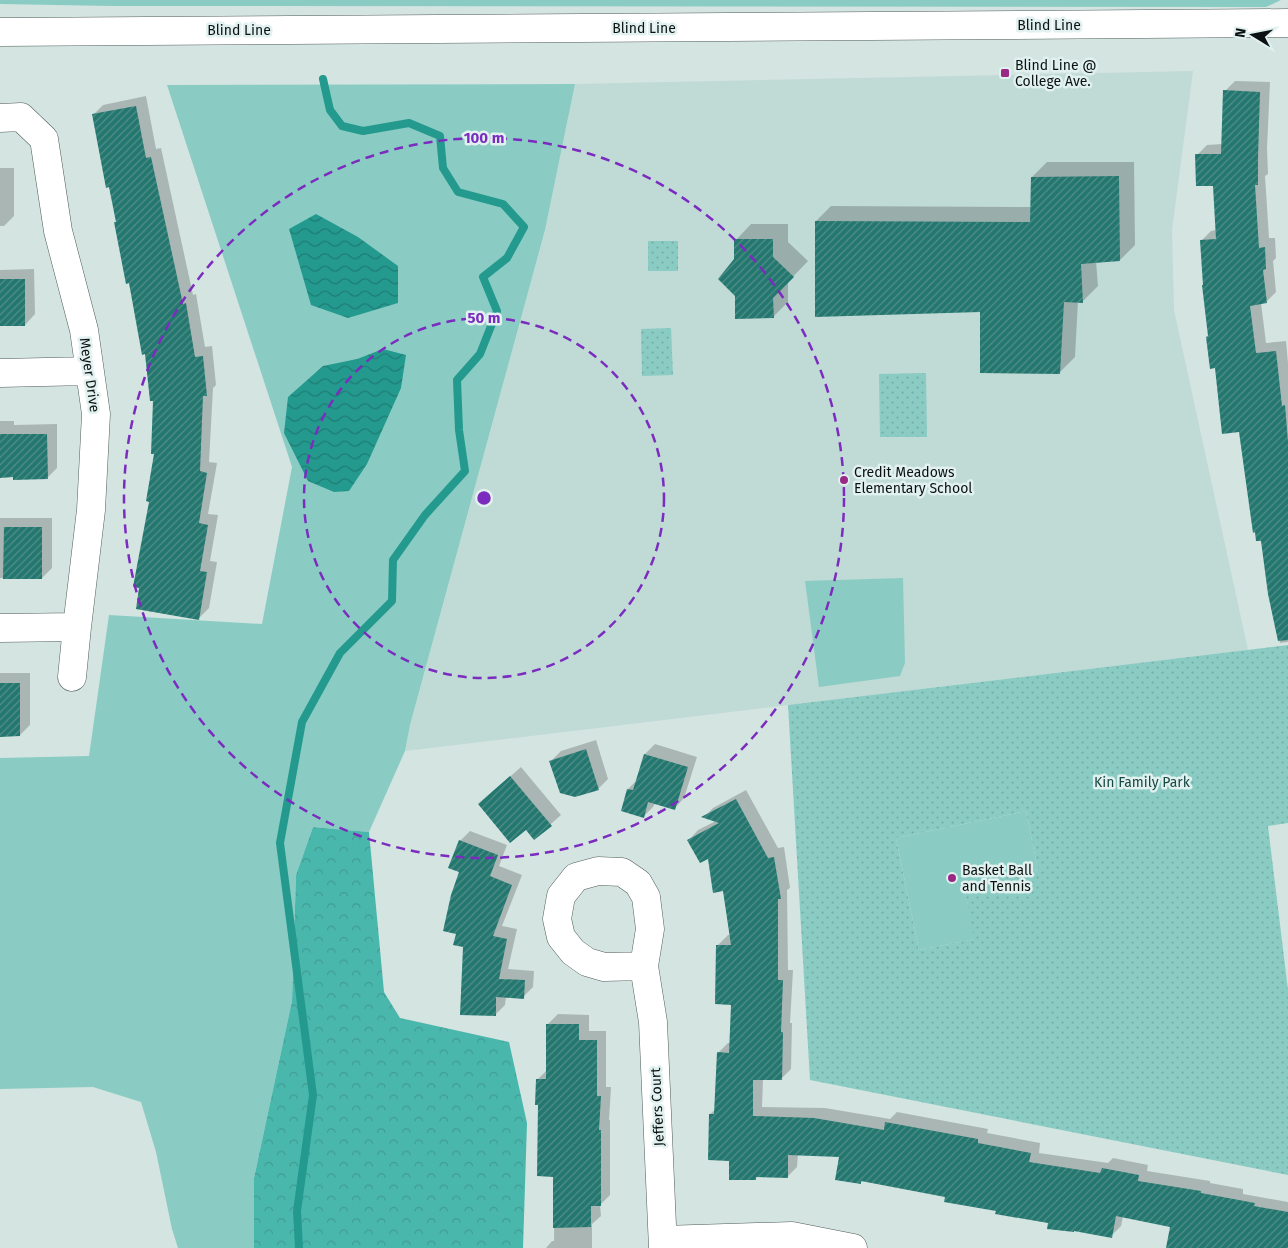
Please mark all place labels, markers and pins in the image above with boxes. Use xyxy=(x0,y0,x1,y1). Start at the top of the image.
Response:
place label: Blind Line @ College Ave. xyxy=(1015,57,1097,90)
marker: Blind Line @ College Ave. xyxy=(999,67,1011,79)
place label: Credit Meadows Elementary School xyxy=(854,464,972,497)
marker: Credit Meadows Elementary School xyxy=(838,474,850,486)
centre of rings xyxy=(475,489,493,507)
place label: Basket Ball and Tennis xyxy=(962,862,1032,895)
marker: Basket Ball and Tennis xyxy=(946,872,958,884)

